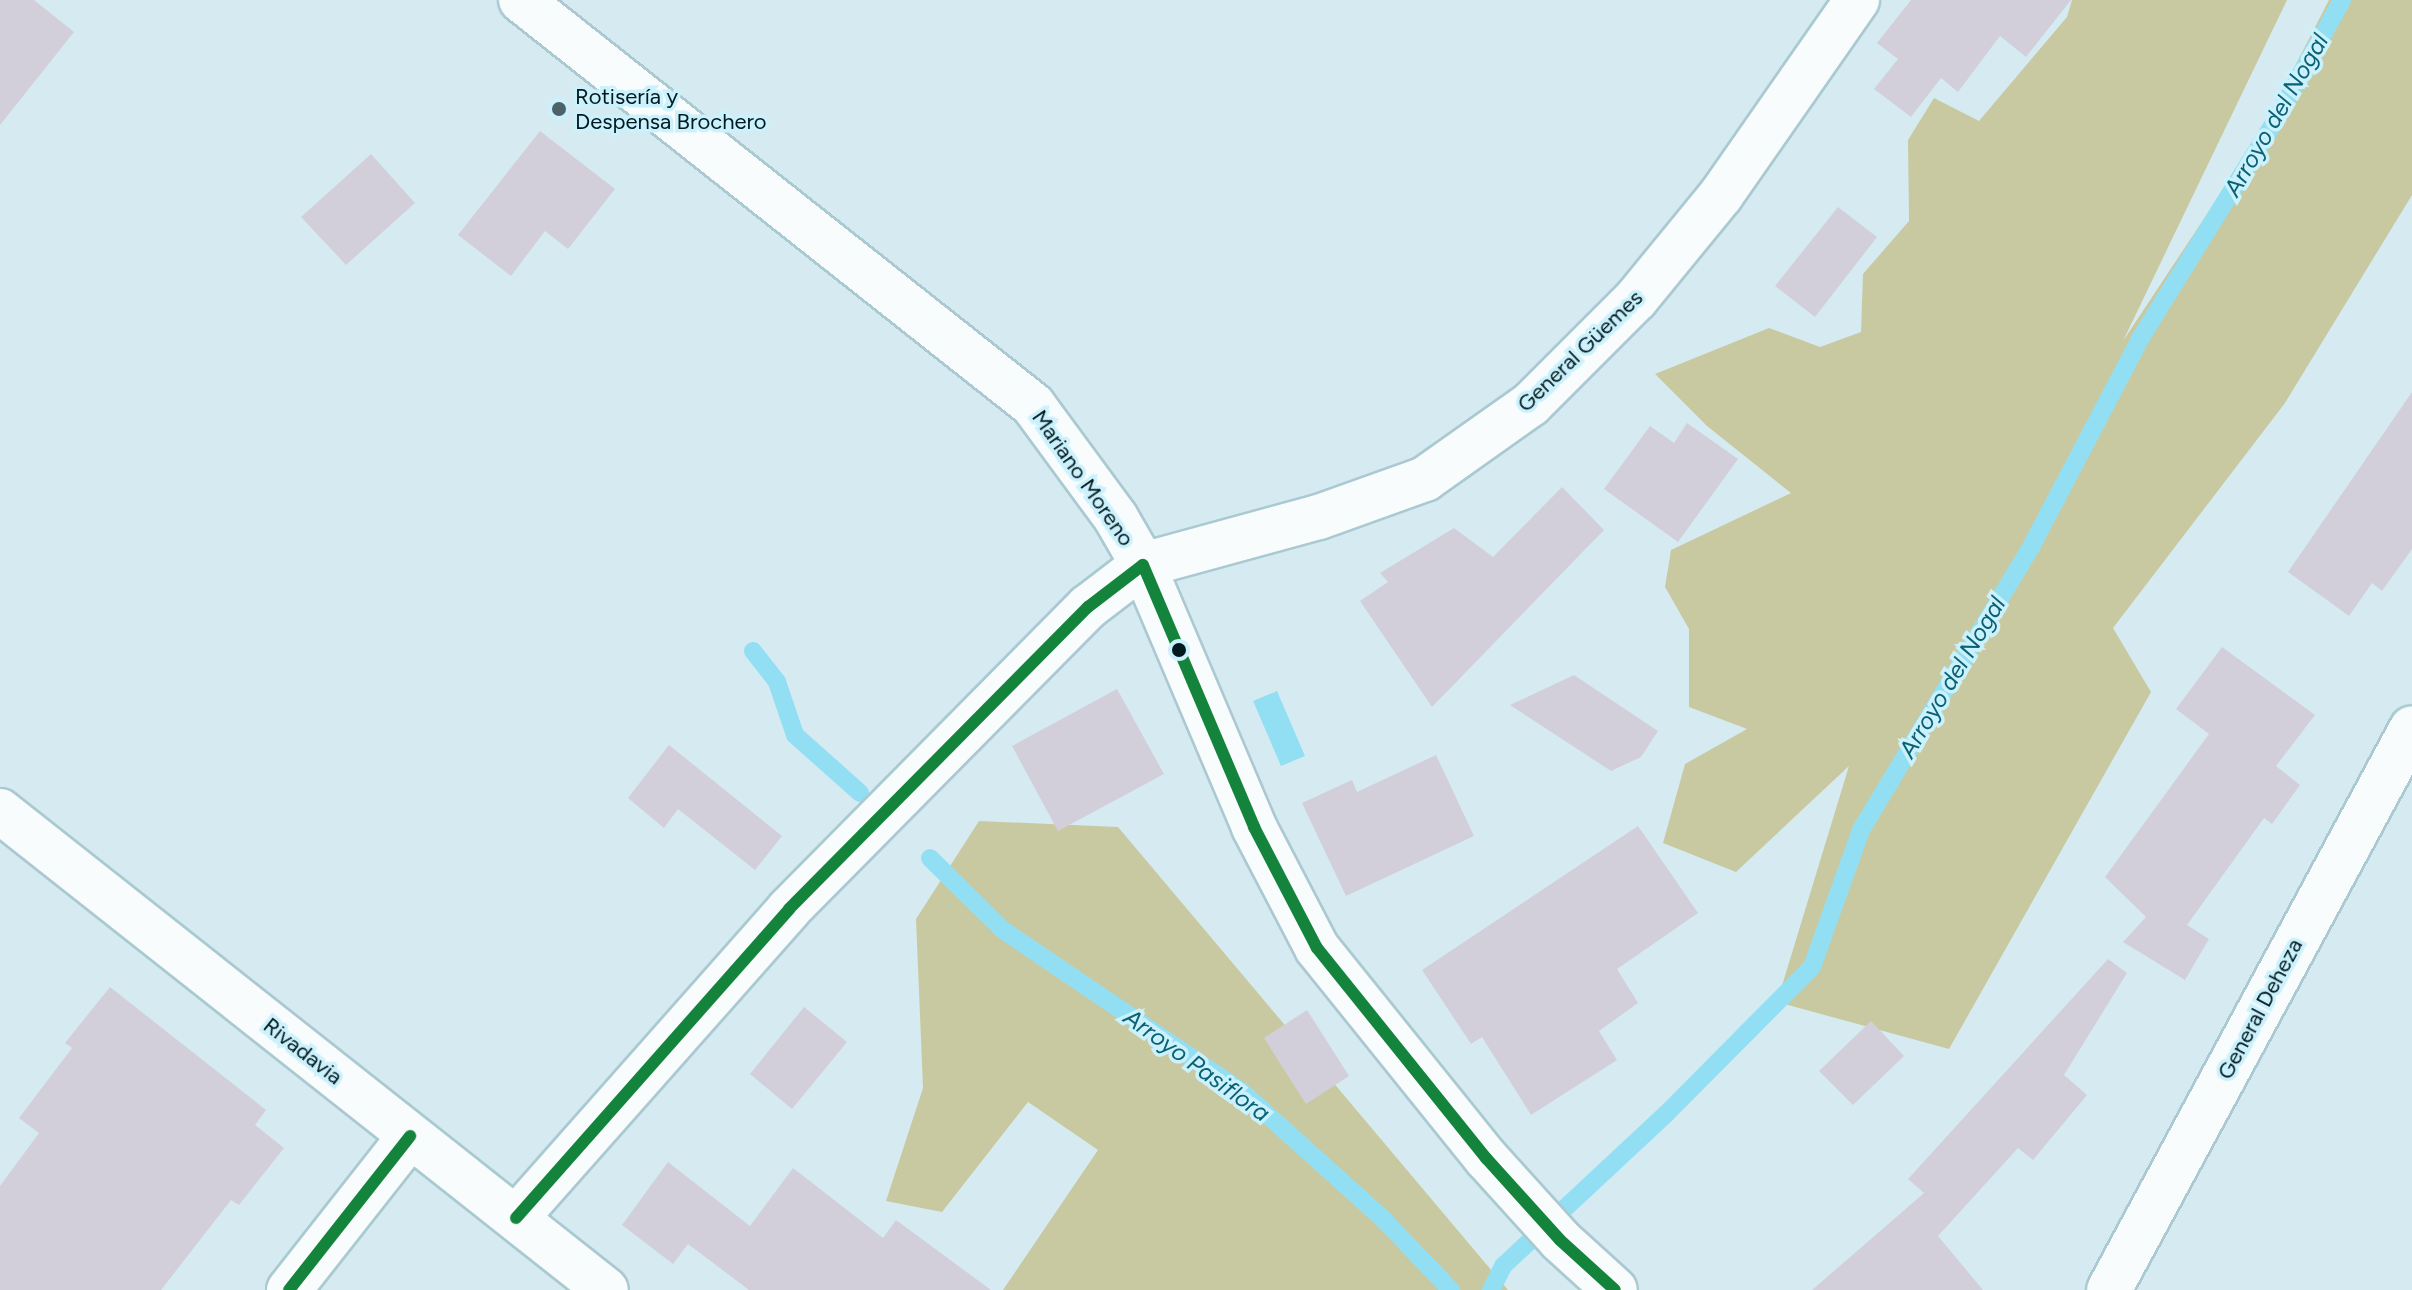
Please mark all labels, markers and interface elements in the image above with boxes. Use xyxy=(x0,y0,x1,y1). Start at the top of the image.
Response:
water label: Arroyo del Nogal xyxy=(2218,29,2334,201)
place label: Rotisería y Despensa Brochero xyxy=(575,83,767,134)
marker: Rotisería y Despensa Brochero xyxy=(550,100,568,118)
street label: General Güemes xyxy=(1512,285,1648,417)
street label: Mariano Moreno xyxy=(1026,405,1140,551)
water label: Arroyo del Nogal xyxy=(1893,591,2011,763)
unlabelled marker xyxy=(1171,642,1187,658)
street label: General Deheza xyxy=(2212,934,2308,1084)
water label: Arroyo Pasiflora xyxy=(1118,1002,1276,1128)
street label: Rivadavia xyxy=(258,1012,348,1090)

